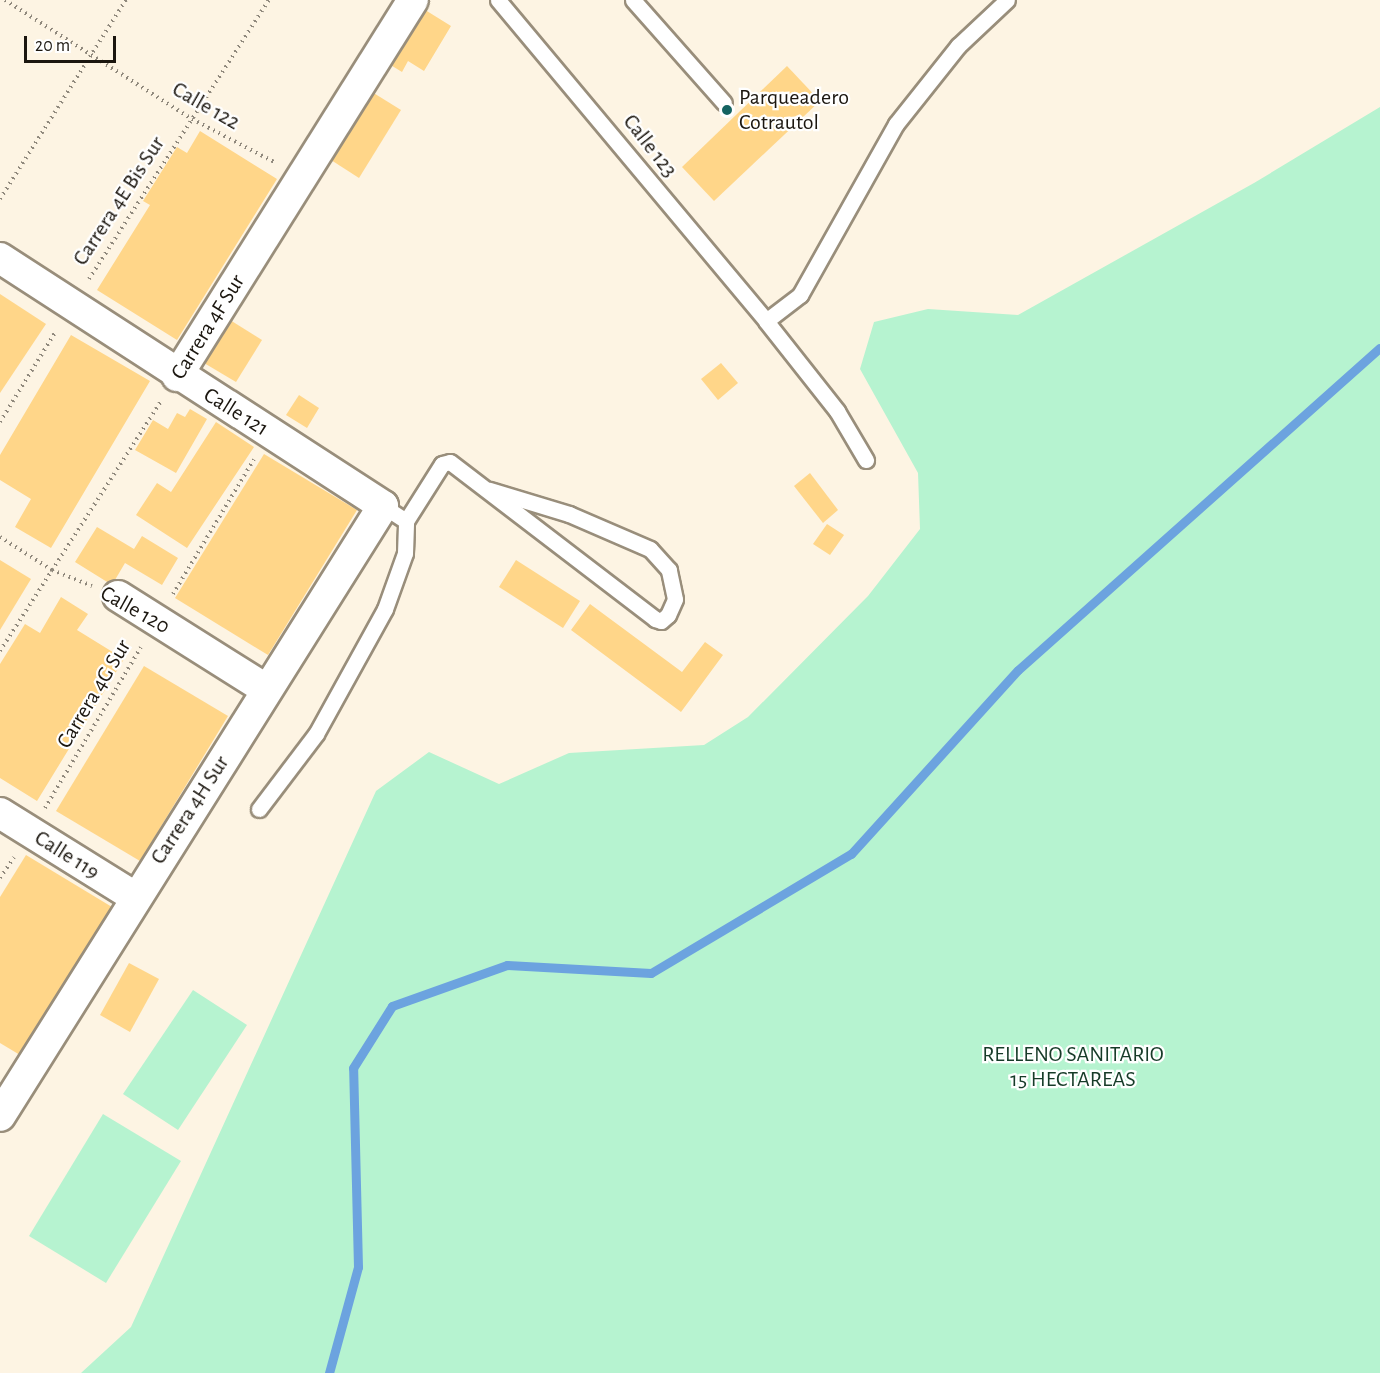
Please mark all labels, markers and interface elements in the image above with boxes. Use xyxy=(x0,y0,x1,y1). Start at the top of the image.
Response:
scale bar xyxy=(27,24,118,62)
text: 20 m xyxy=(35,37,70,55)
street label: Calle 122 xyxy=(167,76,245,136)
place label: Parqueadero Cotrautol xyxy=(739,84,849,136)
marker: Parqueadero Cotrautol xyxy=(720,103,734,117)
street label: Calle 123 xyxy=(617,109,683,183)
street label: Carrera 4E Bis Sur xyxy=(67,131,171,271)
street label: Carrera 4F Sur xyxy=(165,270,251,384)
street label: Calle 121 xyxy=(199,382,273,442)
street label: Calle 120 xyxy=(96,580,174,640)
street label: Carrera 4G Sur xyxy=(51,635,137,753)
street label: Carrera 4H Sur xyxy=(145,751,235,869)
street label: Calle 119 xyxy=(30,825,104,885)
park label: RELLENO SANITARIO 15 HECTAREAS xyxy=(982,1041,1164,1092)

